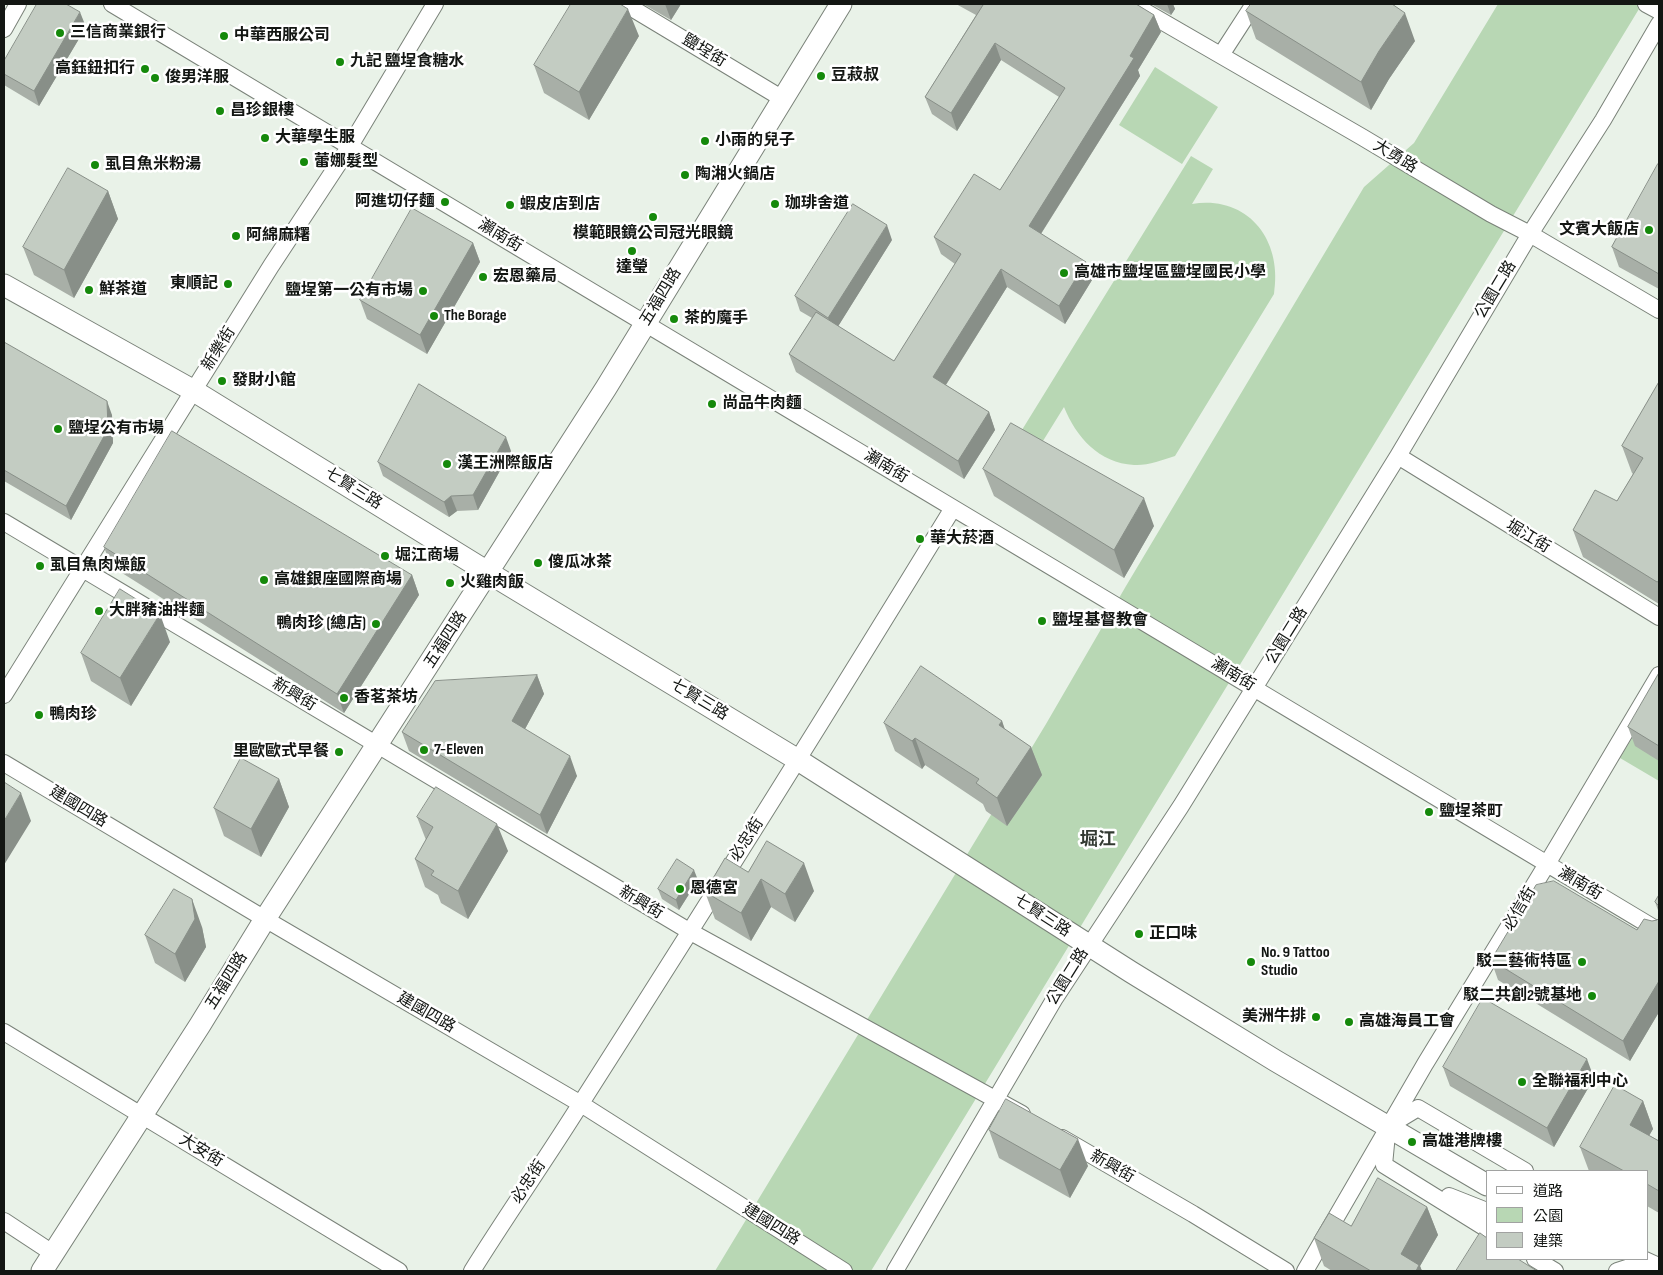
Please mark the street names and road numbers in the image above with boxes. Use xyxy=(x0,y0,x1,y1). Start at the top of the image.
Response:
street label: 鹽埕街 xyxy=(678,30,730,72)
street label: 大勇路 xyxy=(1369,136,1421,178)
street label: 瀨南街 xyxy=(474,215,526,257)
street label: 公園二路 xyxy=(1471,258,1521,322)
street label: 五福四路 xyxy=(636,265,686,329)
street label: 新樂街 xyxy=(198,324,240,374)
street label: 瀨南街 xyxy=(860,446,912,488)
street label: 七賢三路 xyxy=(321,464,385,514)
street label: 堀江街 xyxy=(1502,516,1554,558)
street label: 公園二路 xyxy=(1262,604,1312,668)
street label: 五福四路 xyxy=(421,608,471,672)
street label: 瀨南街 xyxy=(1207,654,1259,696)
street label: 新興街 xyxy=(268,674,320,716)
street label: 七賢三路 xyxy=(667,675,731,725)
street label: 建國四路 xyxy=(46,782,110,832)
street label: 必忠街 xyxy=(726,815,768,865)
street label: 瀨南街 xyxy=(1554,863,1606,905)
street label: 新興街 xyxy=(615,882,667,924)
street label: 必信街 xyxy=(1499,883,1541,935)
street label: 七賢三路 xyxy=(1010,891,1074,941)
street label: 公園二路 xyxy=(1043,945,1093,1009)
street label: 五福四路 xyxy=(202,949,252,1013)
street label: 建國四路 xyxy=(393,989,459,1037)
street label: 大安街 xyxy=(175,1130,227,1172)
street label: 新興街 xyxy=(1086,1147,1138,1187)
street label: 必忠街 xyxy=(508,1157,550,1207)
street label: 建國四路 xyxy=(739,1200,803,1250)

